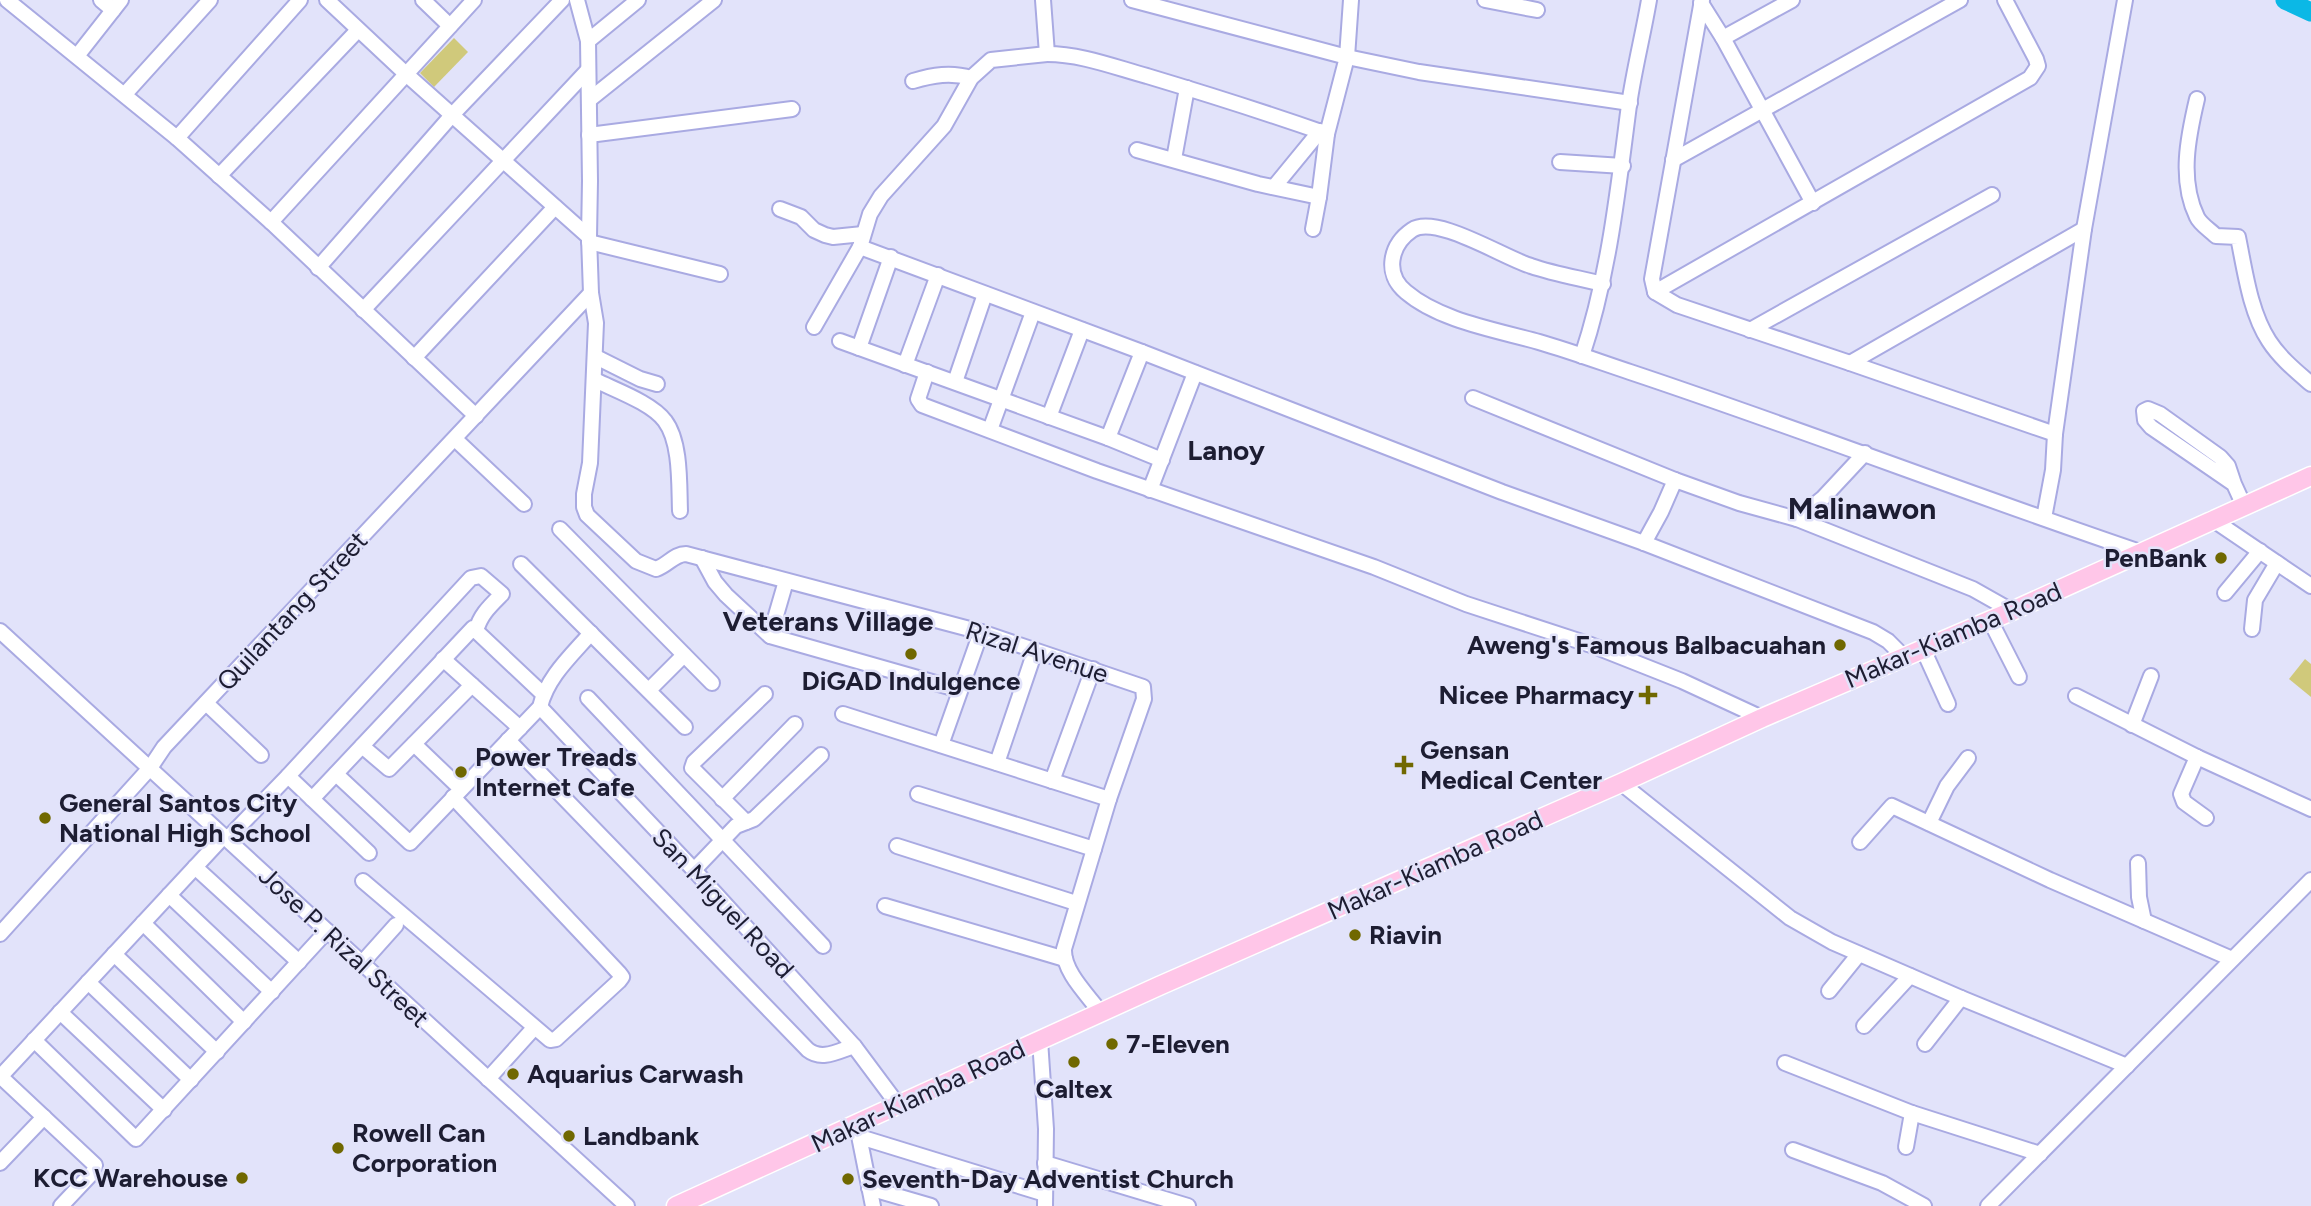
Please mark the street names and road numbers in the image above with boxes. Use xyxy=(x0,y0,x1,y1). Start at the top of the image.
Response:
street label: Quilantang Street xyxy=(210,525,374,697)
street label: Makar-Kiamba Road xyxy=(1840,575,2066,695)
street label: Rizal Avenue xyxy=(961,614,1113,690)
street label: Makar-Kiamba Road xyxy=(1322,803,1548,927)
street label: San Miguel Road xyxy=(645,821,801,985)
street label: Jose P. Rizal Street xyxy=(252,860,436,1034)
street label: Makar-Kiamba Road xyxy=(806,1032,1030,1160)

